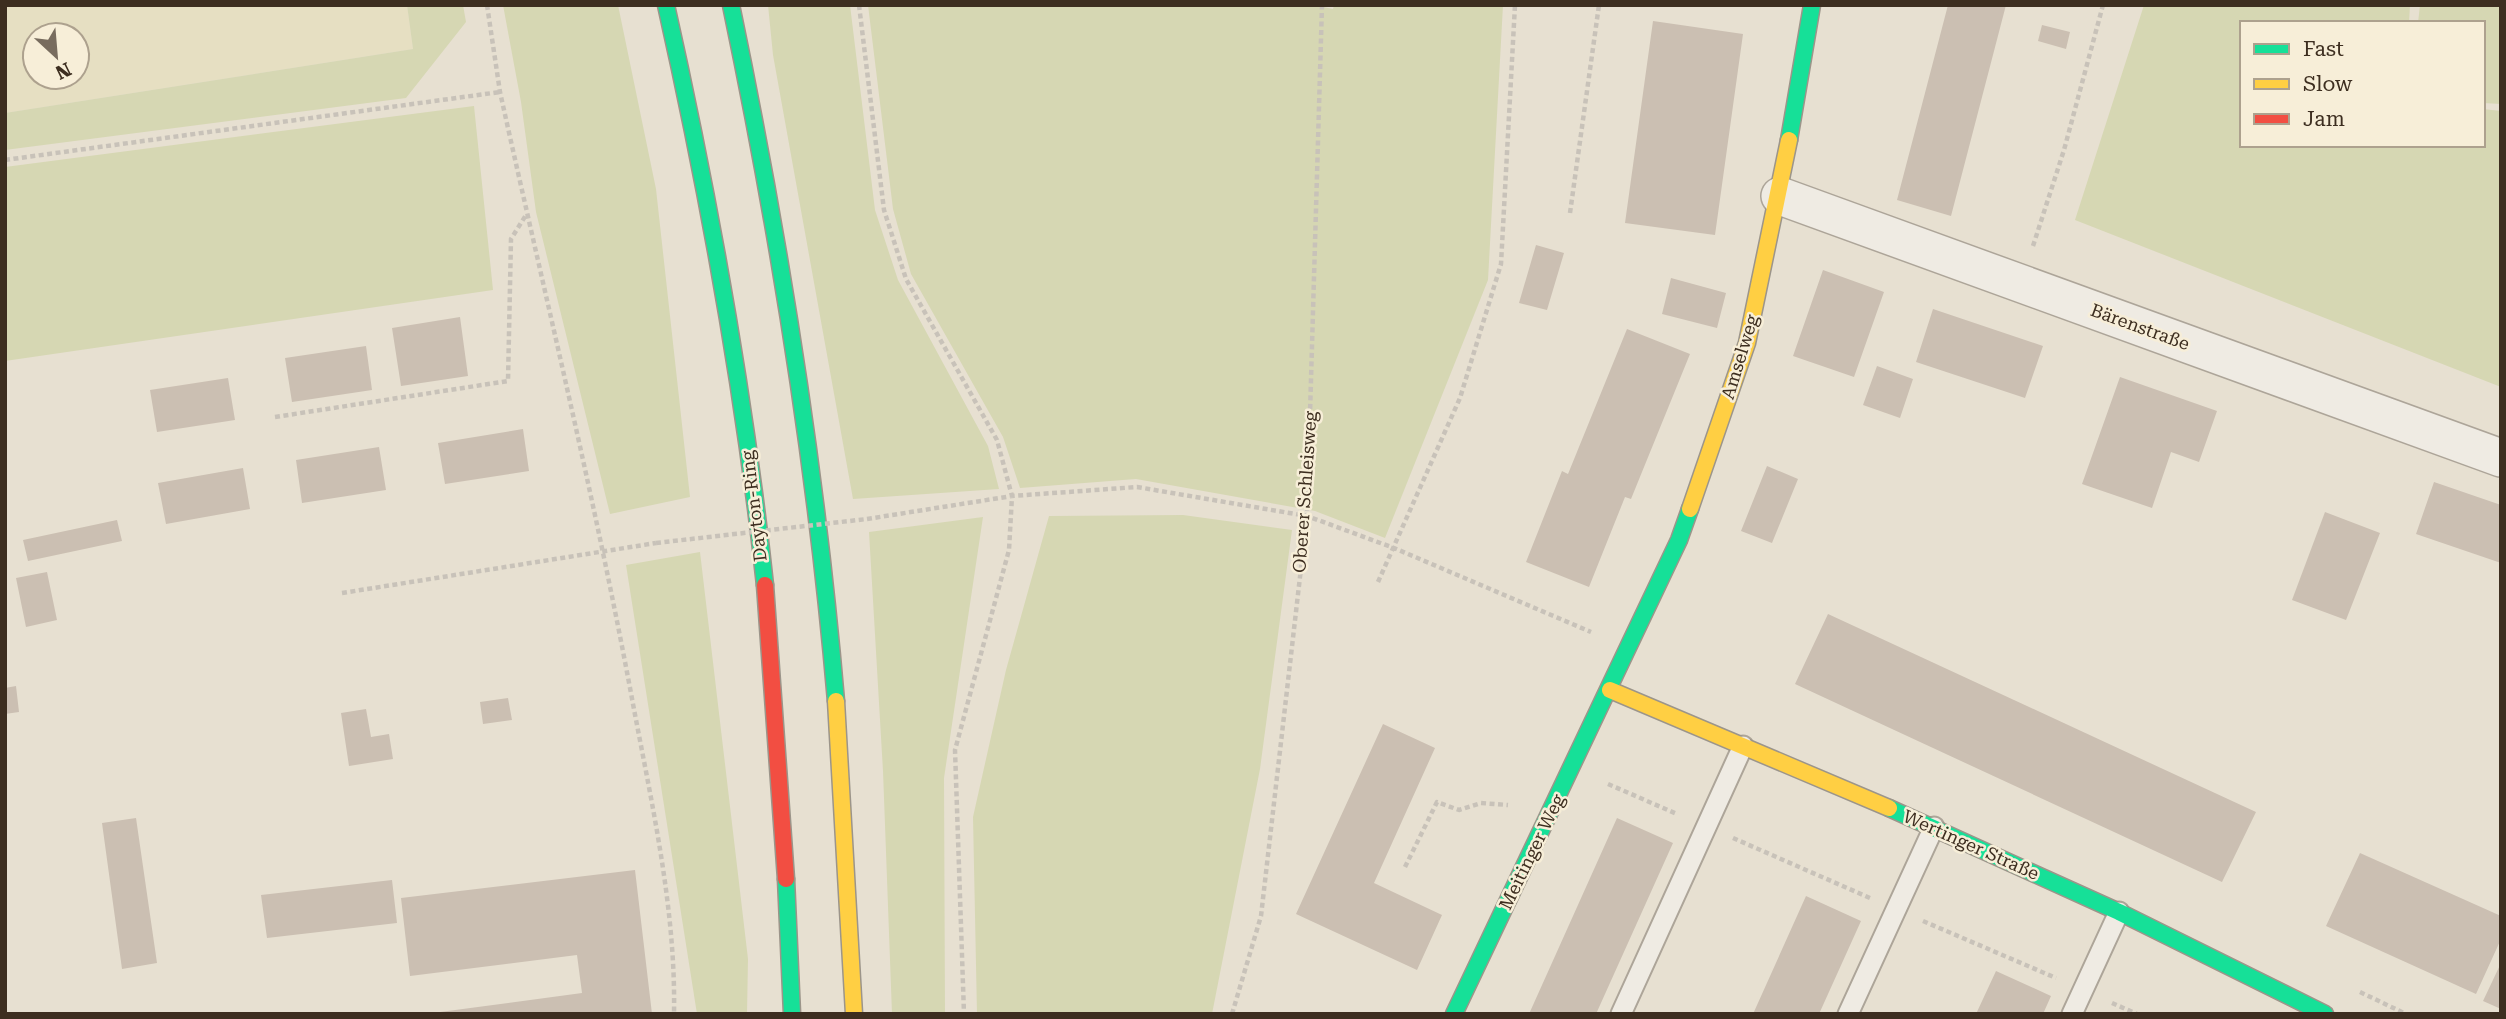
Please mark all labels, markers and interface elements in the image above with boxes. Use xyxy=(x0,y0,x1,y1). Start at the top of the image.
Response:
north arrow xyxy=(21,21,91,91)
legend xyxy=(2240,21,2485,147)
text: Fast xyxy=(2303,37,2344,61)
text: N xyxy=(51,57,75,85)
text: Slow xyxy=(2303,72,2353,96)
text: Jam xyxy=(2303,107,2345,131)
street label: Bärenstraße xyxy=(2088,299,2193,354)
street label: Amselweg xyxy=(1717,311,1763,402)
street label: Oberer Schleisweg xyxy=(1288,410,1321,574)
street label: Dayton-Ring xyxy=(736,449,771,563)
street label: Meitinger Weg xyxy=(1495,790,1569,913)
street label: Wertinger Straße xyxy=(1900,805,2043,884)

